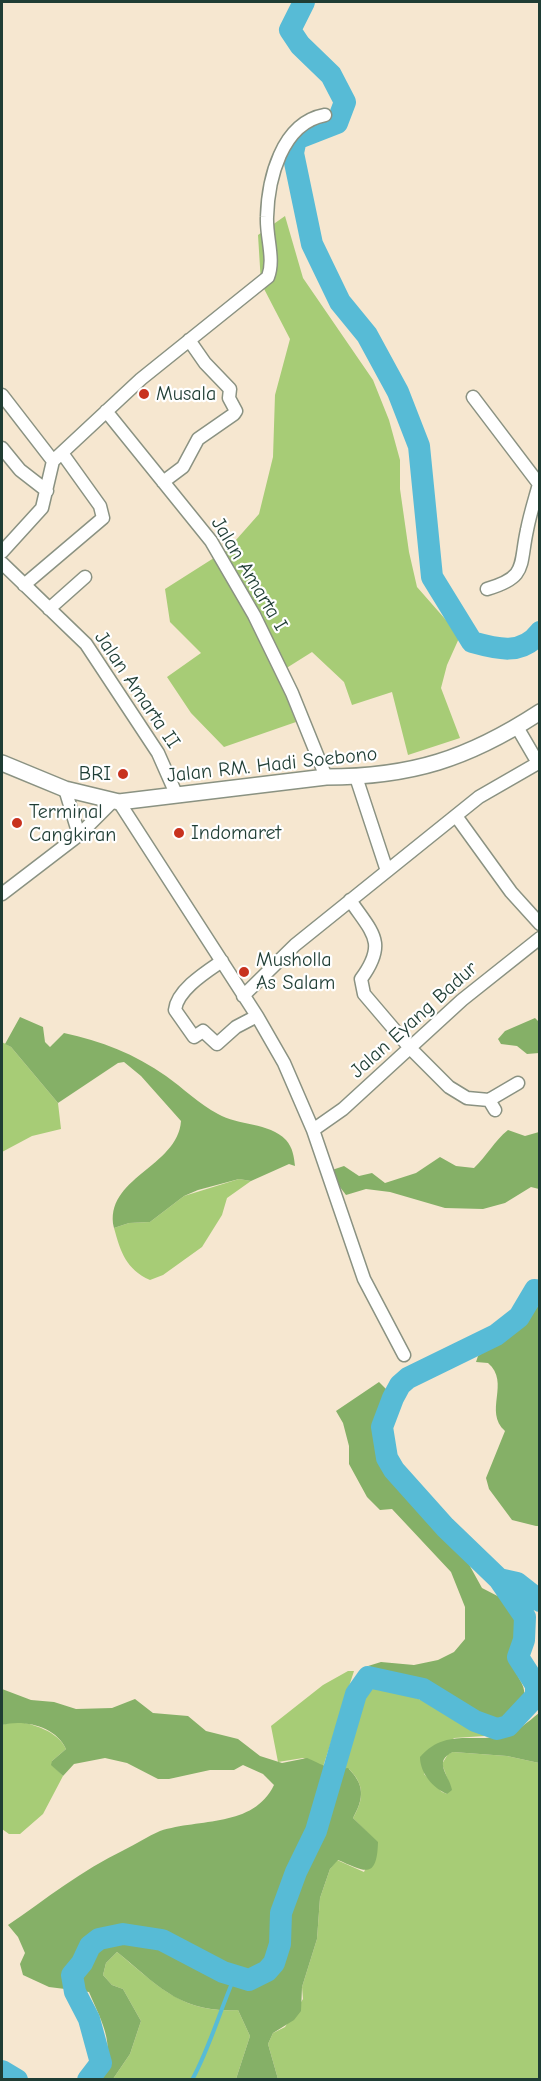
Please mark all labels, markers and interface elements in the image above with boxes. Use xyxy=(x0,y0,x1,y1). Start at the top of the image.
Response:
place label: Musala xyxy=(156,382,216,406)
marker: Musala xyxy=(137,387,151,401)
street label: Jalan Amarta I xyxy=(206,513,292,635)
street label: Jalan Amarta II xyxy=(89,627,185,753)
street label: Jalan RM. Hadi Soebono xyxy=(166,742,378,788)
place label: BRI xyxy=(79,762,111,786)
marker: BRI xyxy=(116,767,130,781)
place label: Terminal Cangkiran xyxy=(29,800,116,847)
marker: Terminal Cangkiran xyxy=(10,816,24,830)
place label: Indomaret xyxy=(191,821,281,845)
marker: Indomaret xyxy=(172,826,186,840)
place label: Musholla As Salam xyxy=(256,948,335,995)
street label: Jalan Eyang Badur xyxy=(346,957,482,1083)
marker: Musholla As Salam xyxy=(237,965,251,979)

